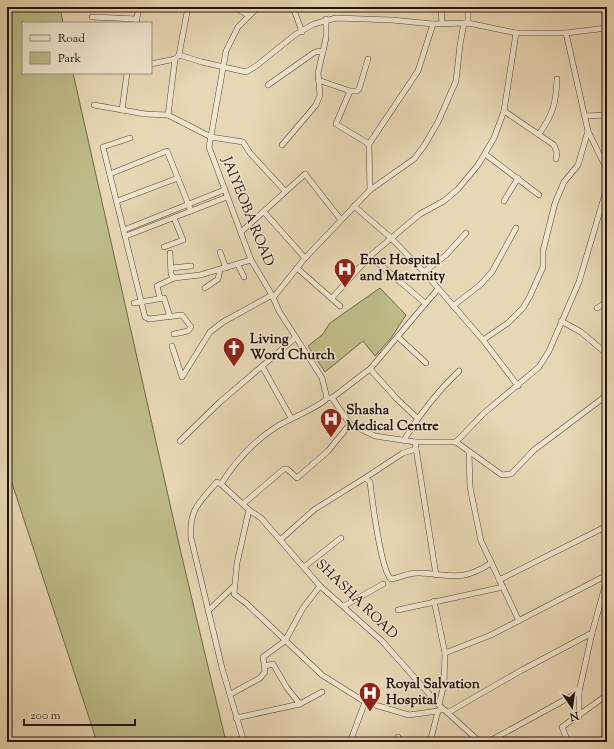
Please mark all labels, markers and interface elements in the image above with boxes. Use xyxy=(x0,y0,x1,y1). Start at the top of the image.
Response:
legend xyxy=(22,22,152,74)
text: Road xyxy=(58,30,85,48)
text: Park xyxy=(58,50,81,68)
street label: JAIYEOBA ROAD xyxy=(216,153,278,270)
place label: Emc Hospital and Maternity xyxy=(360,251,445,287)
hospital icon: Emc Hospital and Maternity xyxy=(332,256,358,289)
place label: Living Word Church xyxy=(250,330,336,366)
church icon: Living Word Church xyxy=(221,335,247,368)
place label: Shasha Medical Centre xyxy=(346,401,439,437)
hospital icon: Shasha Medical Centre xyxy=(318,406,344,439)
street label: SHASHA ROAD xyxy=(310,555,402,645)
place label: Royal Salvation Hospital xyxy=(386,675,481,711)
hospital icon: Royal Salvation Hospital xyxy=(357,680,383,713)
north arrow xyxy=(552,687,592,727)
scale bar xyxy=(24,701,135,727)
text: 200 m xyxy=(30,707,61,725)
text: N xyxy=(568,707,581,725)

